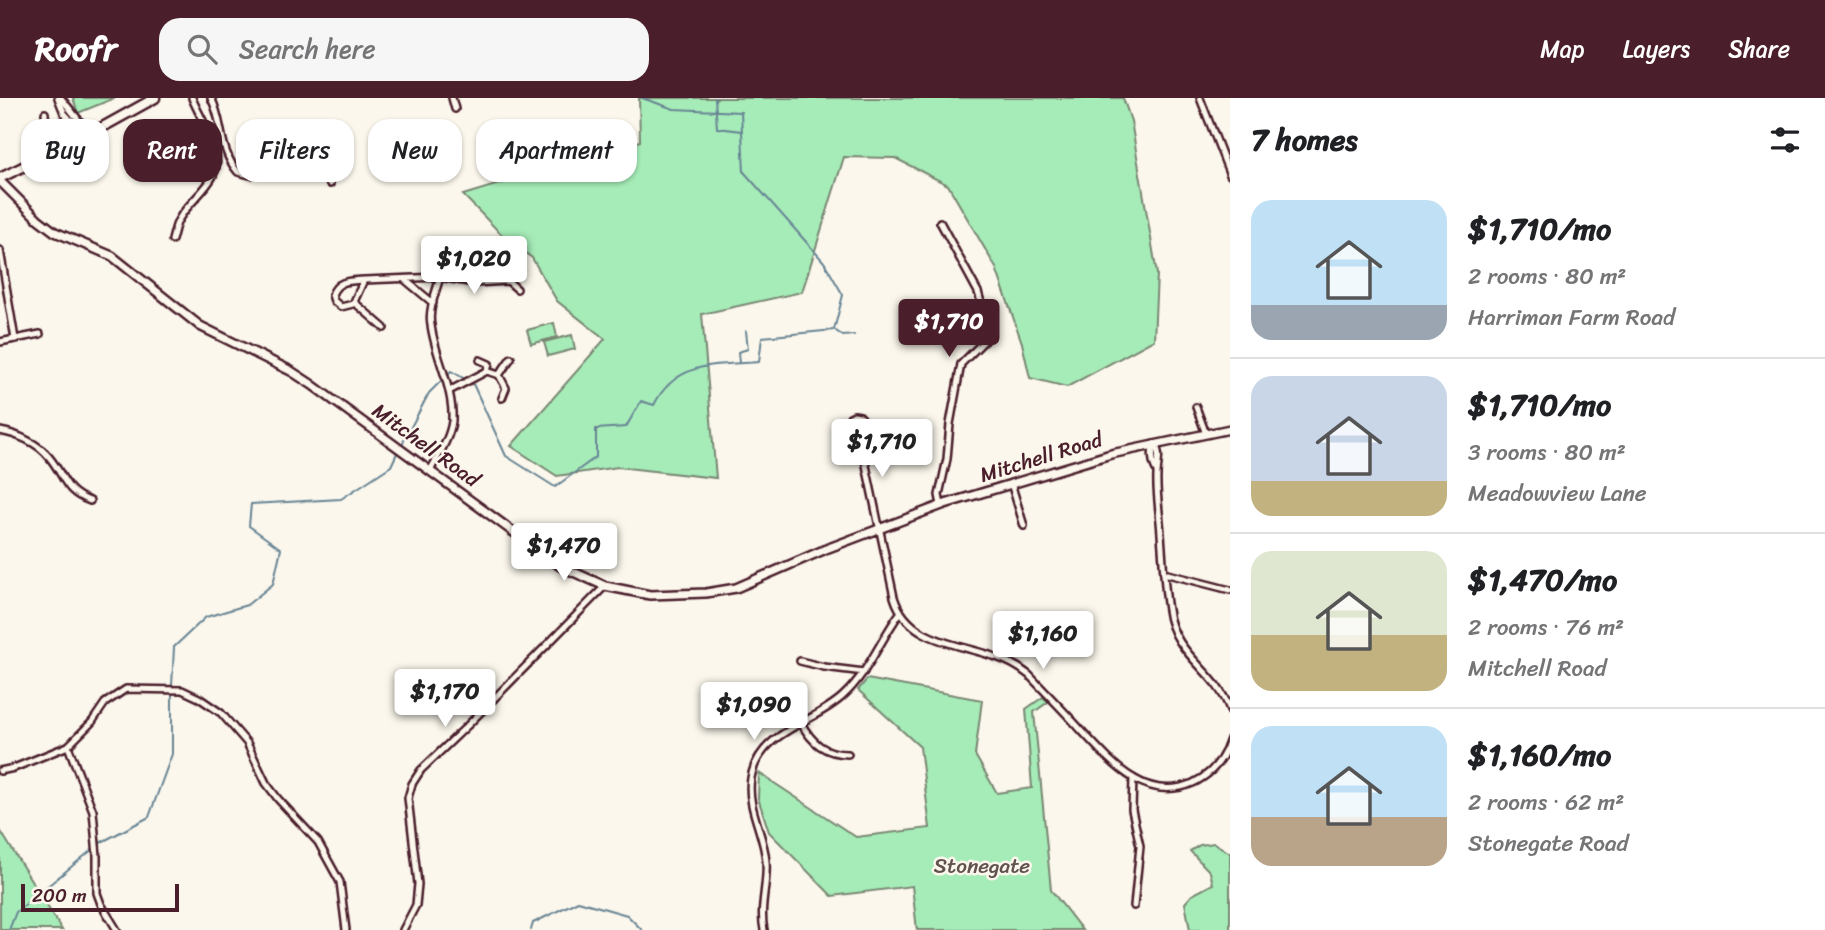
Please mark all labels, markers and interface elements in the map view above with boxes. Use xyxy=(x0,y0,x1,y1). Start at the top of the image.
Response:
search box xyxy=(159,18,649,81)
text: Roofr xyxy=(35,20,117,78)
text: Search here xyxy=(239,26,376,72)
text: Map xyxy=(1540,28,1585,70)
text: Layers xyxy=(1623,28,1690,70)
text: Share xyxy=(1728,28,1790,70)
icon: search xyxy=(183,30,221,68)
text: 7 homes xyxy=(1251,113,1358,167)
chip: Buy xyxy=(21,119,109,182)
chip: Rent xyxy=(123,119,222,182)
chip: Filters xyxy=(236,119,354,182)
chip: New xyxy=(368,119,462,182)
chip: Apartment xyxy=(476,119,637,182)
icon: filters xyxy=(1766,121,1804,159)
text: $1,710/mo xyxy=(1468,202,1611,256)
icon: home xyxy=(1307,228,1391,312)
pin: $1,020 xyxy=(417,236,531,296)
text: $1,020 xyxy=(437,238,511,279)
text: 2 rooms · 80 m² xyxy=(1468,256,1626,297)
text: Harriman Farm Road xyxy=(1468,297,1675,338)
pin: $1,710 xyxy=(892,300,1006,359)
text: $1,710 xyxy=(914,301,984,342)
text: $1,710/mo xyxy=(1468,378,1611,432)
street label: Mitchell Road xyxy=(364,392,490,499)
icon: home xyxy=(1307,404,1391,488)
pin: $1,710 xyxy=(825,420,939,479)
street label: Mitchell Road xyxy=(975,420,1109,494)
text: $1,710 xyxy=(847,421,917,462)
text: 3 rooms · 80 m² xyxy=(1468,432,1626,473)
text: Meadowview Lane xyxy=(1468,473,1647,514)
pin: $1,470 xyxy=(507,524,621,583)
text: $1,470 xyxy=(527,525,601,566)
text: $1,470/mo xyxy=(1468,553,1617,607)
icon: home xyxy=(1307,579,1391,663)
text: 2 rooms · 76 m² xyxy=(1468,607,1624,648)
pin: $1,160 xyxy=(986,612,1100,671)
text: $1,160 xyxy=(1009,613,1078,654)
text: Mitchell Road xyxy=(1468,648,1607,689)
pin: $1,170 xyxy=(388,670,502,729)
text: $1,170 xyxy=(410,671,480,712)
pin: $1,090 xyxy=(697,682,811,742)
text: $1,090 xyxy=(717,684,791,725)
text: $1,160/mo xyxy=(1468,728,1611,782)
icon: home xyxy=(1307,754,1391,838)
text: 2 rooms · 62 m² xyxy=(1468,782,1624,823)
text: Stonegate Road xyxy=(1468,823,1629,864)
park label: Stonegate xyxy=(934,847,1030,885)
text: 200 m xyxy=(32,879,87,912)
scale bar xyxy=(21,881,178,913)

